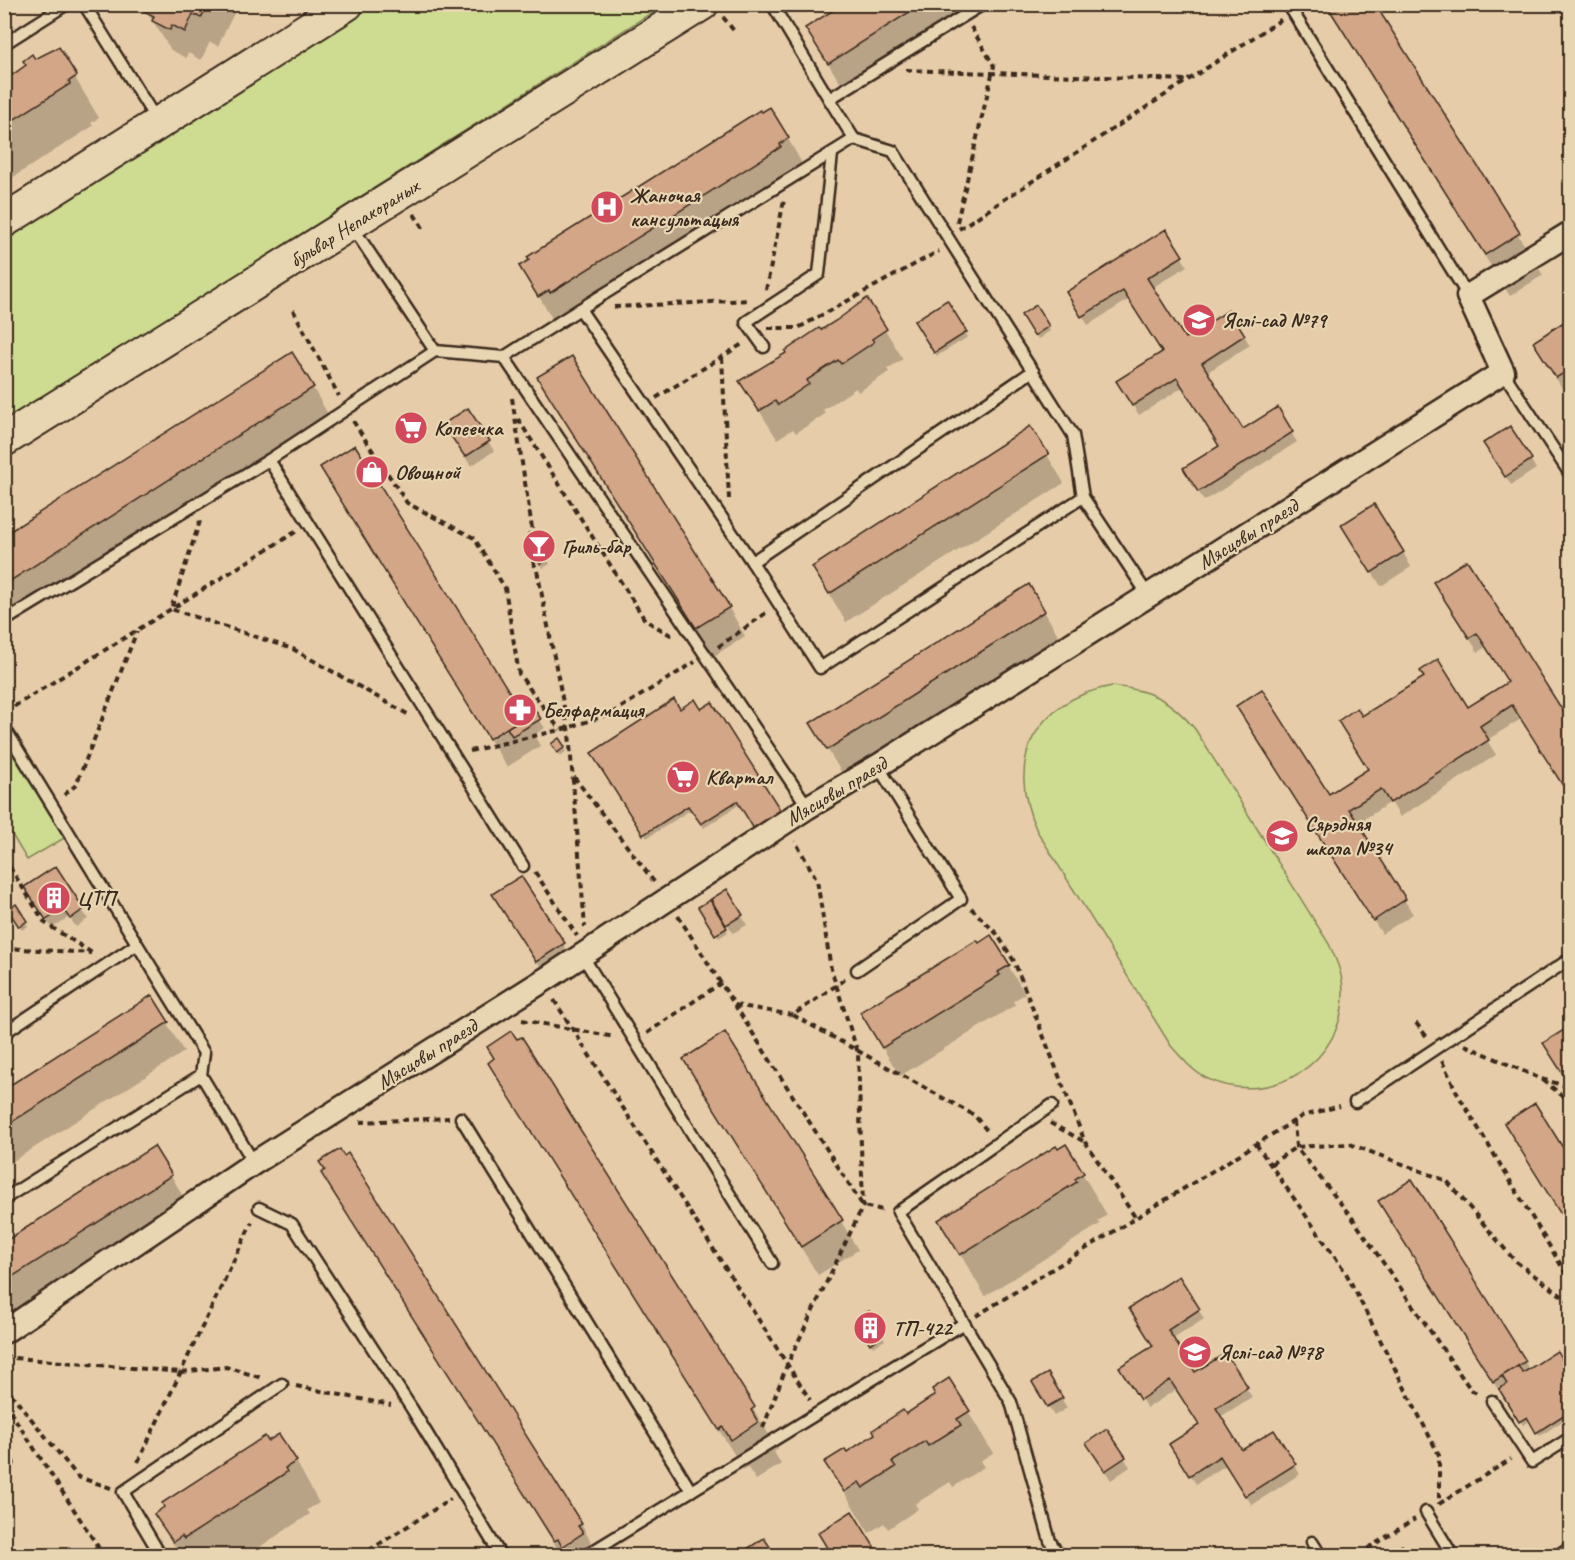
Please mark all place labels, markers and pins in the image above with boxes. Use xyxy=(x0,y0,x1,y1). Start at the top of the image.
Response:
place label: Жаночая кансультацыя xyxy=(630,182,740,233)
hospital icon: Жаночая кансультацыя xyxy=(589,189,625,225)
school or university icon: Яслі-сад №79 xyxy=(1181,302,1217,338)
place label: Яслі-сад №79 xyxy=(1222,307,1329,333)
supermarket icon: Копеечка xyxy=(393,410,429,446)
place label: Копеечка xyxy=(434,415,504,441)
shop icon: Овощной xyxy=(354,454,390,490)
place label: Овощной xyxy=(395,459,462,485)
bar icon: Гриль-бар xyxy=(521,528,557,564)
place label: Гриль-бар xyxy=(562,533,632,559)
pharmacy icon: Белфармация xyxy=(502,692,538,728)
place label: Белфармация xyxy=(543,697,645,723)
supermarket icon: Квартал xyxy=(665,759,701,795)
place label: Квартал xyxy=(706,764,774,790)
place label: Сярэдняя школа №34 xyxy=(1305,811,1394,861)
school or university icon: Сярэдняя школа №34 xyxy=(1264,818,1300,854)
building icon: ЦТП xyxy=(36,880,72,916)
place label: ЦТП xyxy=(77,885,119,911)
building icon: ТП-422 xyxy=(852,1310,888,1346)
place label: ТП-422 xyxy=(893,1315,954,1341)
school or university icon: Яслі-сад №78 xyxy=(1177,1334,1213,1370)
place label: Яслі-сад №78 xyxy=(1218,1339,1325,1365)

